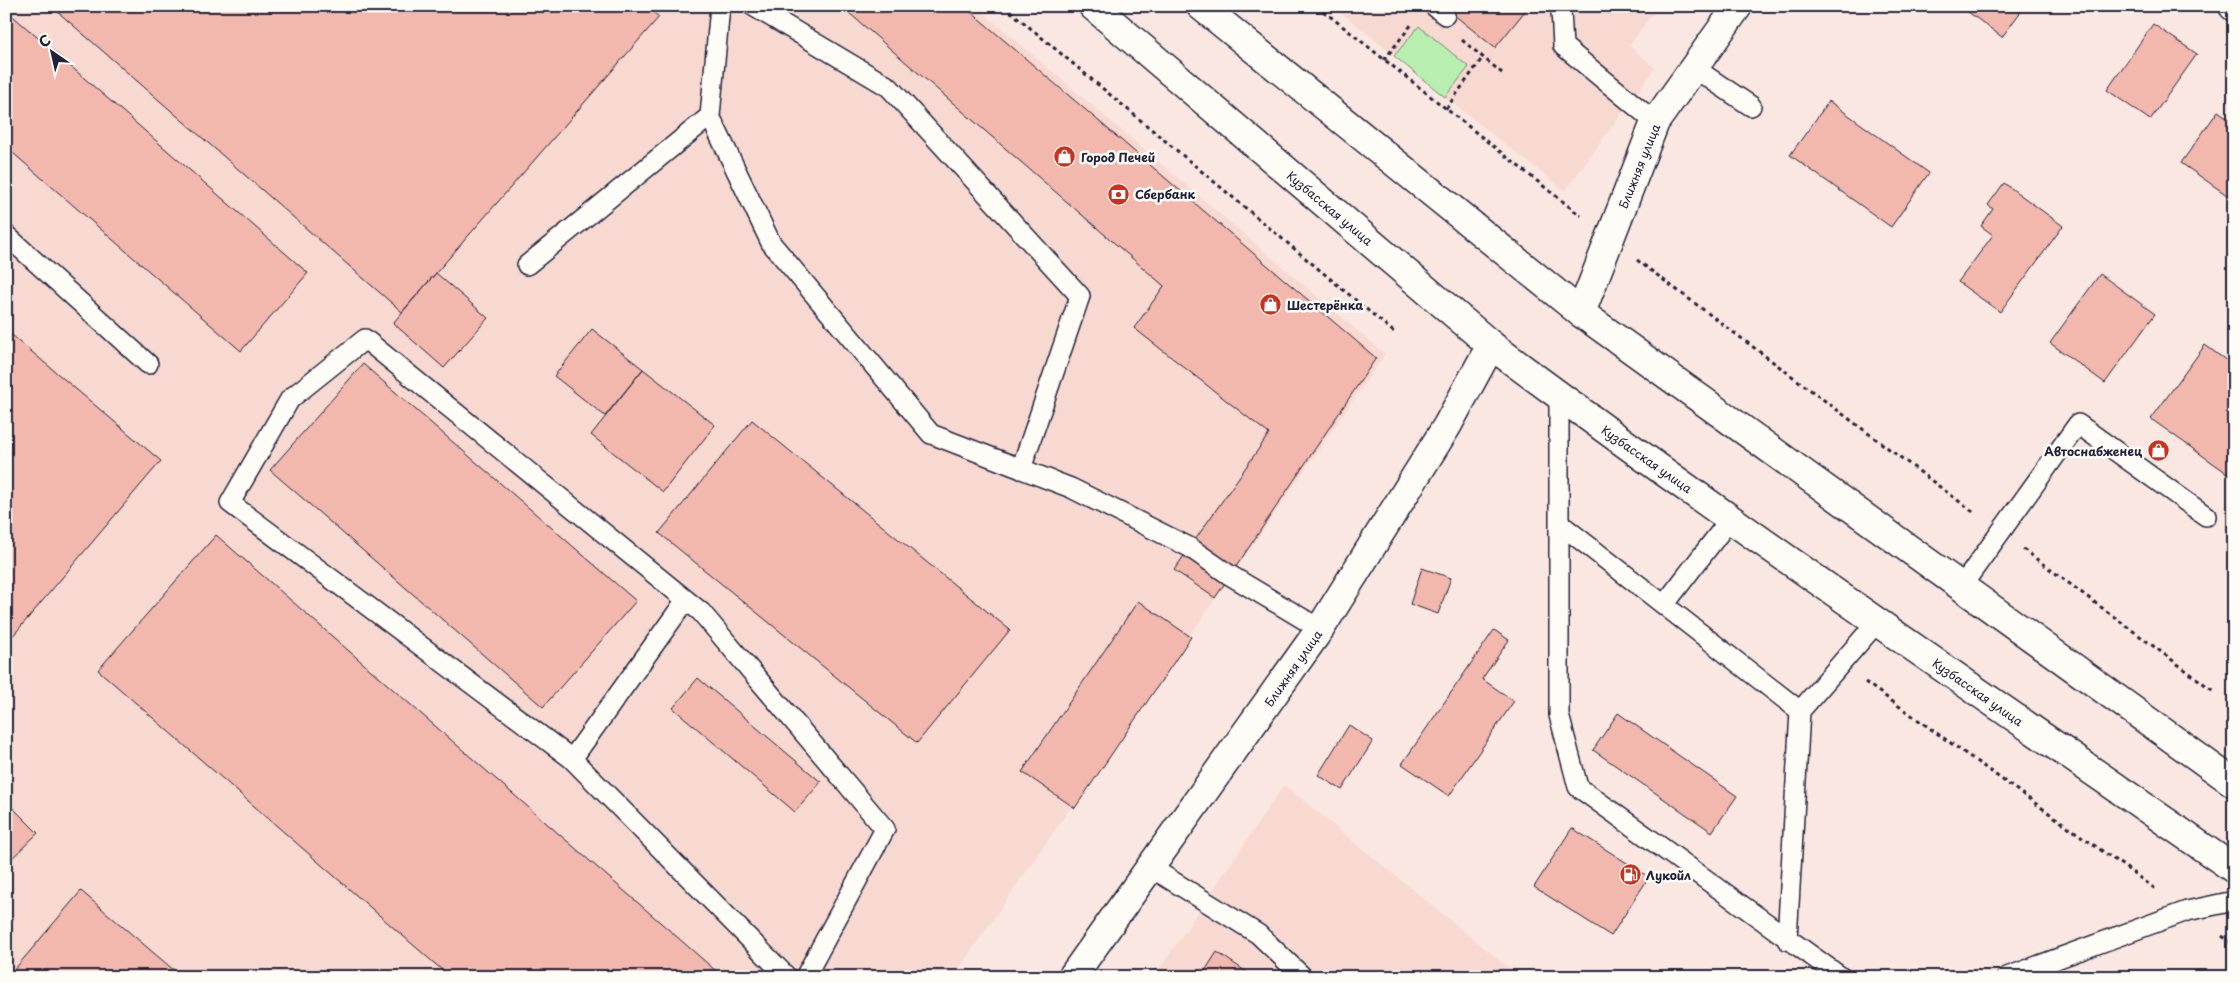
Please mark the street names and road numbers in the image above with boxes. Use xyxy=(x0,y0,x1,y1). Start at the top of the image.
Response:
street label: Ближняя улица xyxy=(1614,121,1664,211)
street label: Кузбасская улица xyxy=(1283,167,1377,250)
street label: Кузбасская улица xyxy=(1598,421,1696,497)
street label: Ближняя улица xyxy=(1260,626,1326,710)
street label: Кузбасская улица xyxy=(1929,654,2027,730)

